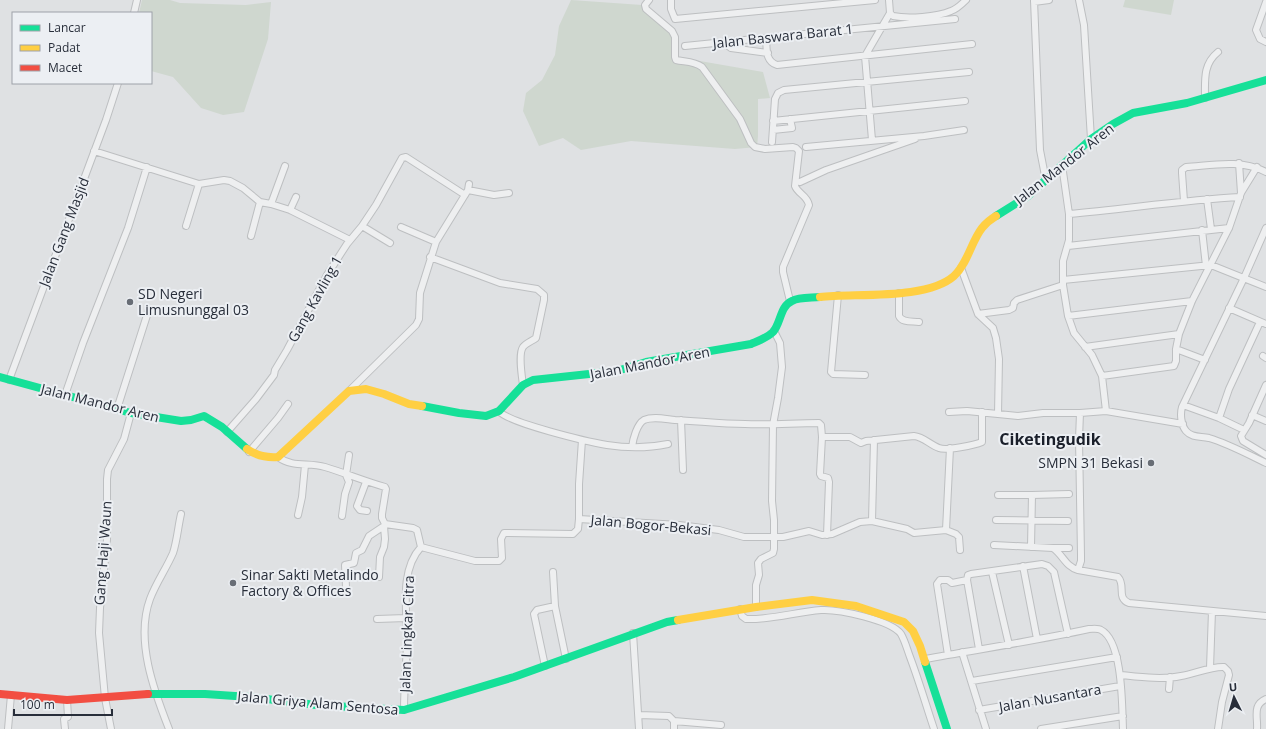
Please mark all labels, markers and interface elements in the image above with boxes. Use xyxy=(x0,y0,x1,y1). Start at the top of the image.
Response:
legend xyxy=(12,12,152,84)
text: Lancar xyxy=(48,19,86,36)
street label: Jalan Baswara Barat 1 xyxy=(710,19,854,53)
text: Padat xyxy=(48,39,80,56)
text: Macet xyxy=(48,59,82,76)
street label: Jalan Mandor Aren xyxy=(1008,119,1117,210)
street label: Jalan Gang Masjid xyxy=(33,174,93,291)
street label: Gang Kavling 1 xyxy=(283,252,346,345)
place label: SD Negeri Limusnunggal 03 xyxy=(138,284,249,319)
marker: SD Negeri Limusnunggal 03 xyxy=(125,297,135,307)
street label: Jalan Mandor Aren xyxy=(587,342,711,384)
street label: Jalan Mandor Aren xyxy=(37,378,161,426)
district label: Ciketingudik xyxy=(999,428,1101,450)
place label: SMPN 31 Bekasi xyxy=(1038,453,1143,472)
marker: SMPN 31 Bekasi xyxy=(1146,458,1156,468)
street label: Gang Haji Waun xyxy=(89,500,116,606)
street label: Jalan Bogor-Bekasi xyxy=(588,510,712,539)
place label: Sinar Sakti Metalindo Factory & Offices xyxy=(241,565,379,600)
street label: Jalan Lingkar Citra xyxy=(395,575,418,695)
marker: Sinar Sakti Metalindo Factory & Offices xyxy=(228,578,238,588)
north arrow xyxy=(1214,677,1254,717)
street label: Jalan Nusantara xyxy=(995,679,1103,716)
text: U xyxy=(1228,679,1238,694)
street label: Jalan Griya Alam Sentosa xyxy=(235,686,399,719)
scale bar xyxy=(14,691,112,717)
text: 100 m xyxy=(20,696,55,713)

